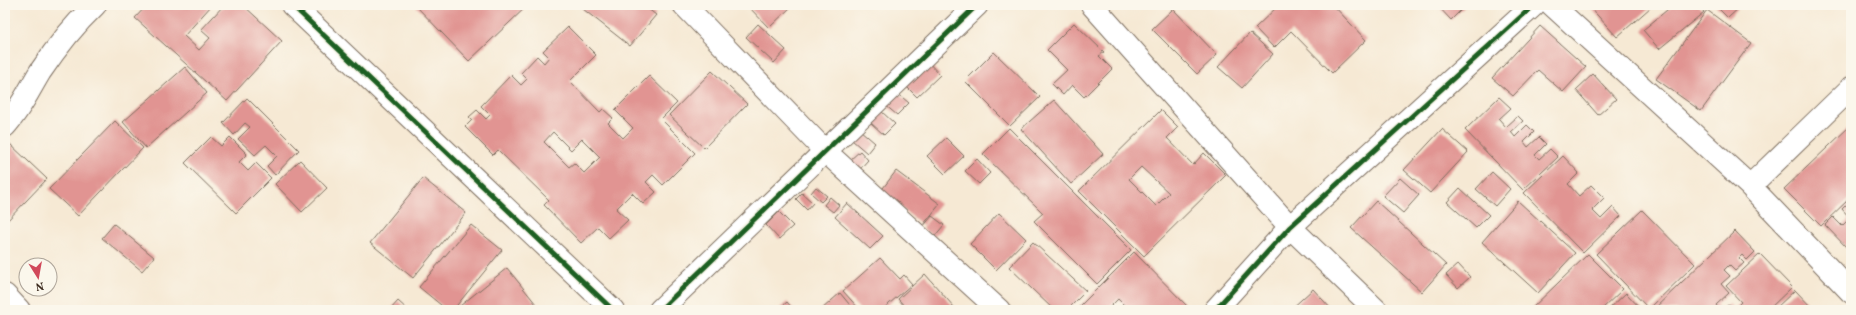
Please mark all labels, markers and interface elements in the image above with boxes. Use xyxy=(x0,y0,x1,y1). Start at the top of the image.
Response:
north arrow xyxy=(18,257,58,297)
text: N xyxy=(34,277,45,293)

